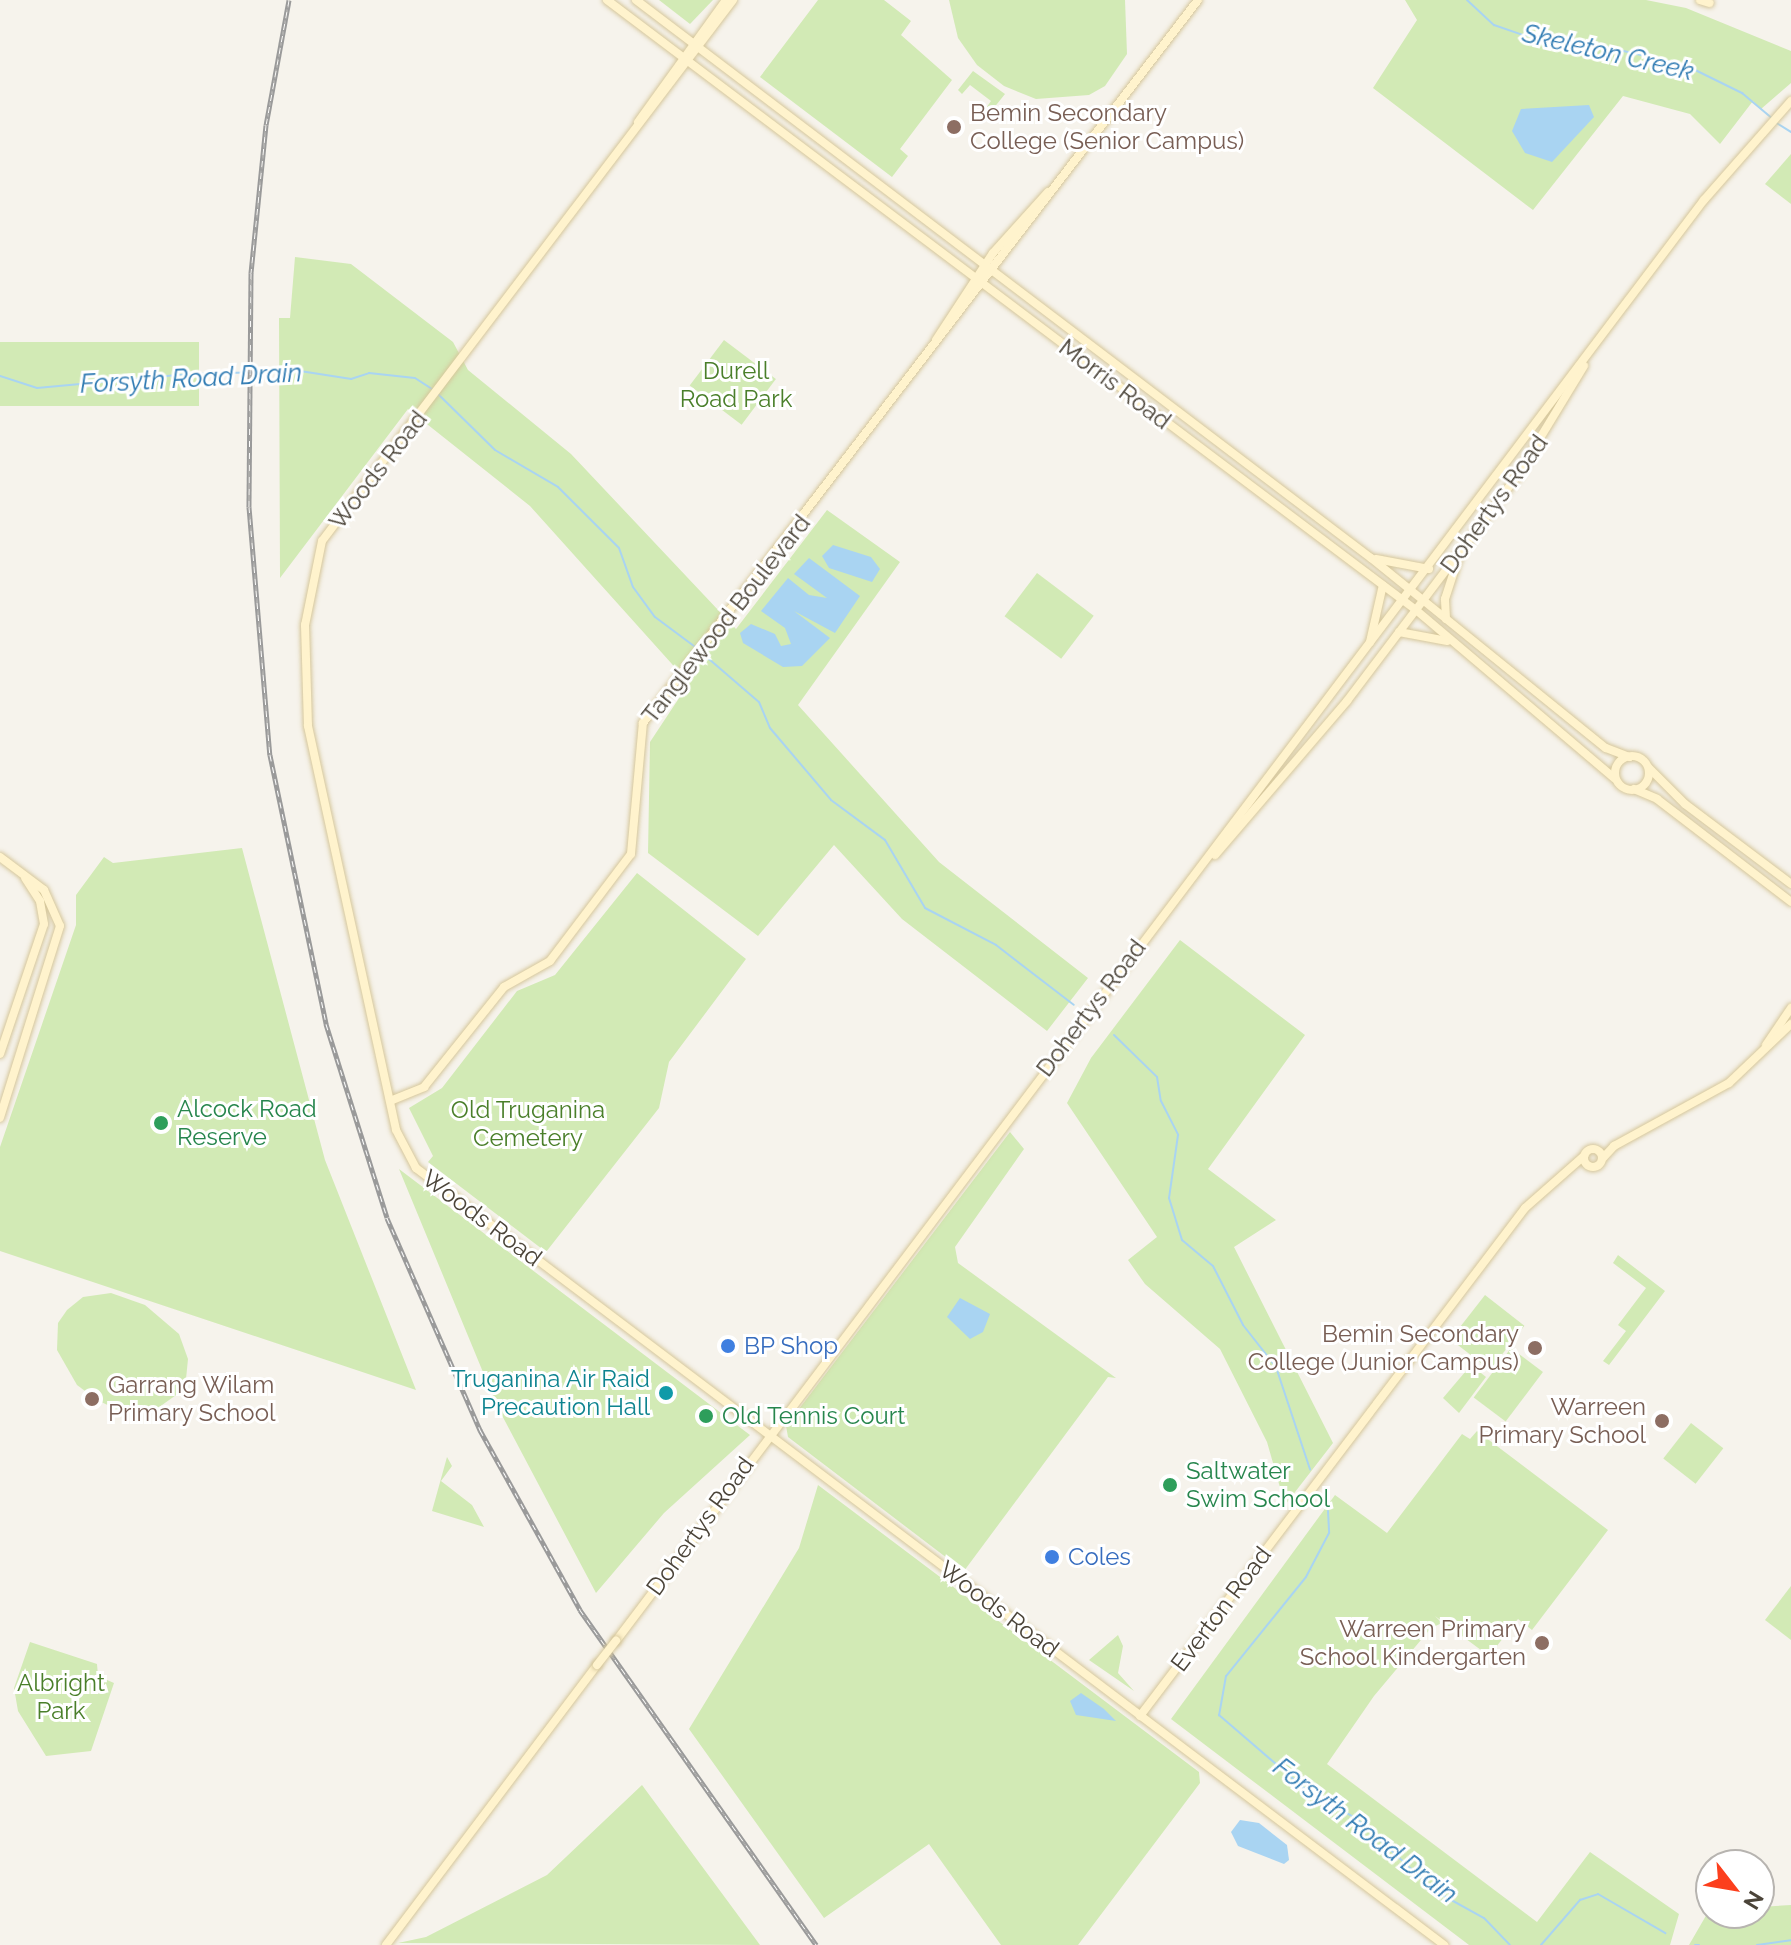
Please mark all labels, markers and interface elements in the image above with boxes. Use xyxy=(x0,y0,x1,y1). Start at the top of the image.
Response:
water label: Skeleton Creek xyxy=(1519,18,1697,88)
place label: Bemin Secondary College (Senior Campus) xyxy=(970,99,1245,155)
marker: Bemin Secondary College (Senior Campus) xyxy=(945,118,963,136)
street label: Morris Road xyxy=(1053,333,1177,435)
park label: Durell Road Park xyxy=(680,357,792,413)
water label: Forsyth Road Drain xyxy=(79,358,303,400)
street label: Woods Road xyxy=(323,405,433,535)
street label: Dohertys Road xyxy=(1434,429,1554,579)
street label: Tanglewood Boulevard xyxy=(636,509,816,729)
street label: Dohertys Road xyxy=(1030,934,1152,1082)
place label: Alcock Road Reserve xyxy=(177,1095,317,1151)
park label: Old Truganina Cemetery xyxy=(451,1096,605,1152)
marker: Alcock Road Reserve xyxy=(152,1114,170,1132)
street label: Woods Road xyxy=(417,1164,547,1272)
place label: Bemin Secondary College (Junior Campus) xyxy=(1247,1320,1519,1376)
place label: BP Shop xyxy=(744,1332,839,1360)
marker: BP Shop xyxy=(719,1337,737,1355)
marker: Bemin Secondary College (Junior Campus) xyxy=(1526,1339,1544,1357)
place label: Truganina Air Raid Precaution Hall xyxy=(450,1365,650,1421)
place label: Garrang Wilam Primary School xyxy=(108,1371,276,1427)
marker: Truganina Air Raid Precaution Hall xyxy=(657,1384,675,1402)
marker: Garrang Wilam Primary School xyxy=(83,1390,101,1408)
place label: Warreen Primary School xyxy=(1478,1393,1646,1449)
place label: Old Tennis Court xyxy=(722,1402,906,1430)
marker: Old Tennis Court xyxy=(697,1407,715,1425)
marker: Warreen Primary School xyxy=(1653,1412,1671,1430)
street label: Dohertys Road xyxy=(640,1451,760,1601)
place label: Saltwater Swim School xyxy=(1186,1457,1330,1513)
marker: Saltwater Swim School xyxy=(1161,1476,1179,1494)
street label: Everton Road xyxy=(1165,1541,1277,1677)
place label: Coles xyxy=(1068,1543,1131,1571)
marker: Coles xyxy=(1043,1548,1061,1566)
street label: Woods Road xyxy=(934,1555,1064,1663)
place label: Warreen Primary School Kindergarten xyxy=(1299,1615,1526,1671)
marker: Warreen Primary School Kindergarten xyxy=(1533,1634,1551,1652)
park label: Albright Park xyxy=(17,1669,105,1725)
water label: Forsyth Road Drain xyxy=(1267,1752,1463,1910)
north arrow xyxy=(1695,1849,1775,1929)
text: N xyxy=(1738,1886,1769,1914)

